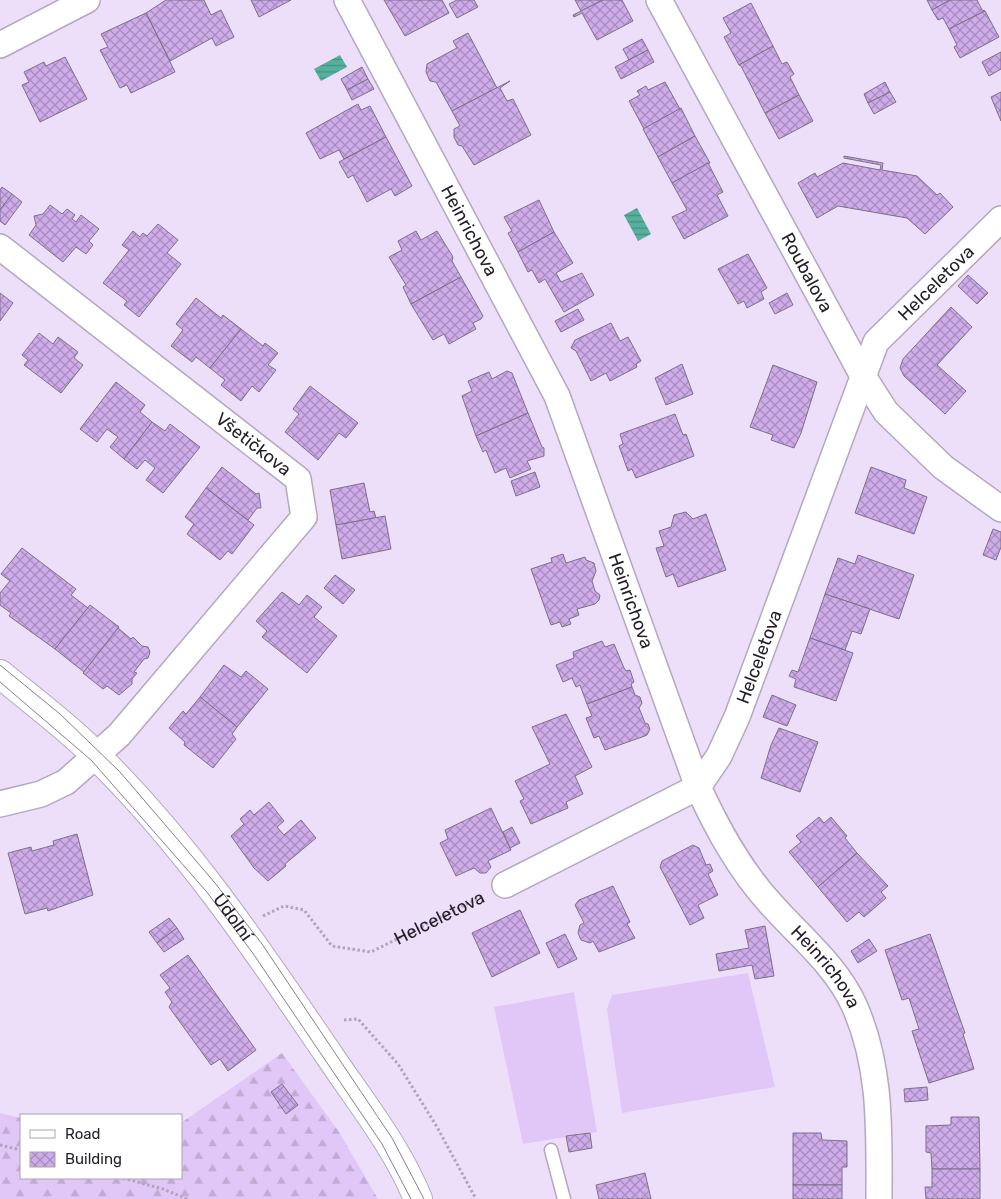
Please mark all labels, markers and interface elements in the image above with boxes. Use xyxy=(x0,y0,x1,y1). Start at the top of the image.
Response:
street label: Heinrichova xyxy=(436,181,502,280)
street label: Roubalova xyxy=(776,229,837,316)
street label: Helceletova xyxy=(893,241,979,325)
street label: Všetičkova xyxy=(211,408,296,480)
street label: Heinrichova xyxy=(604,550,658,652)
street label: Helceletova xyxy=(732,607,787,707)
street label: Helceletova xyxy=(390,886,488,950)
street label: Údolní xyxy=(208,889,258,946)
street label: Heinrichova xyxy=(786,921,865,1012)
legend xyxy=(20,1114,182,1179)
text: Road xyxy=(65,1125,101,1143)
text: Building xyxy=(65,1150,122,1168)

